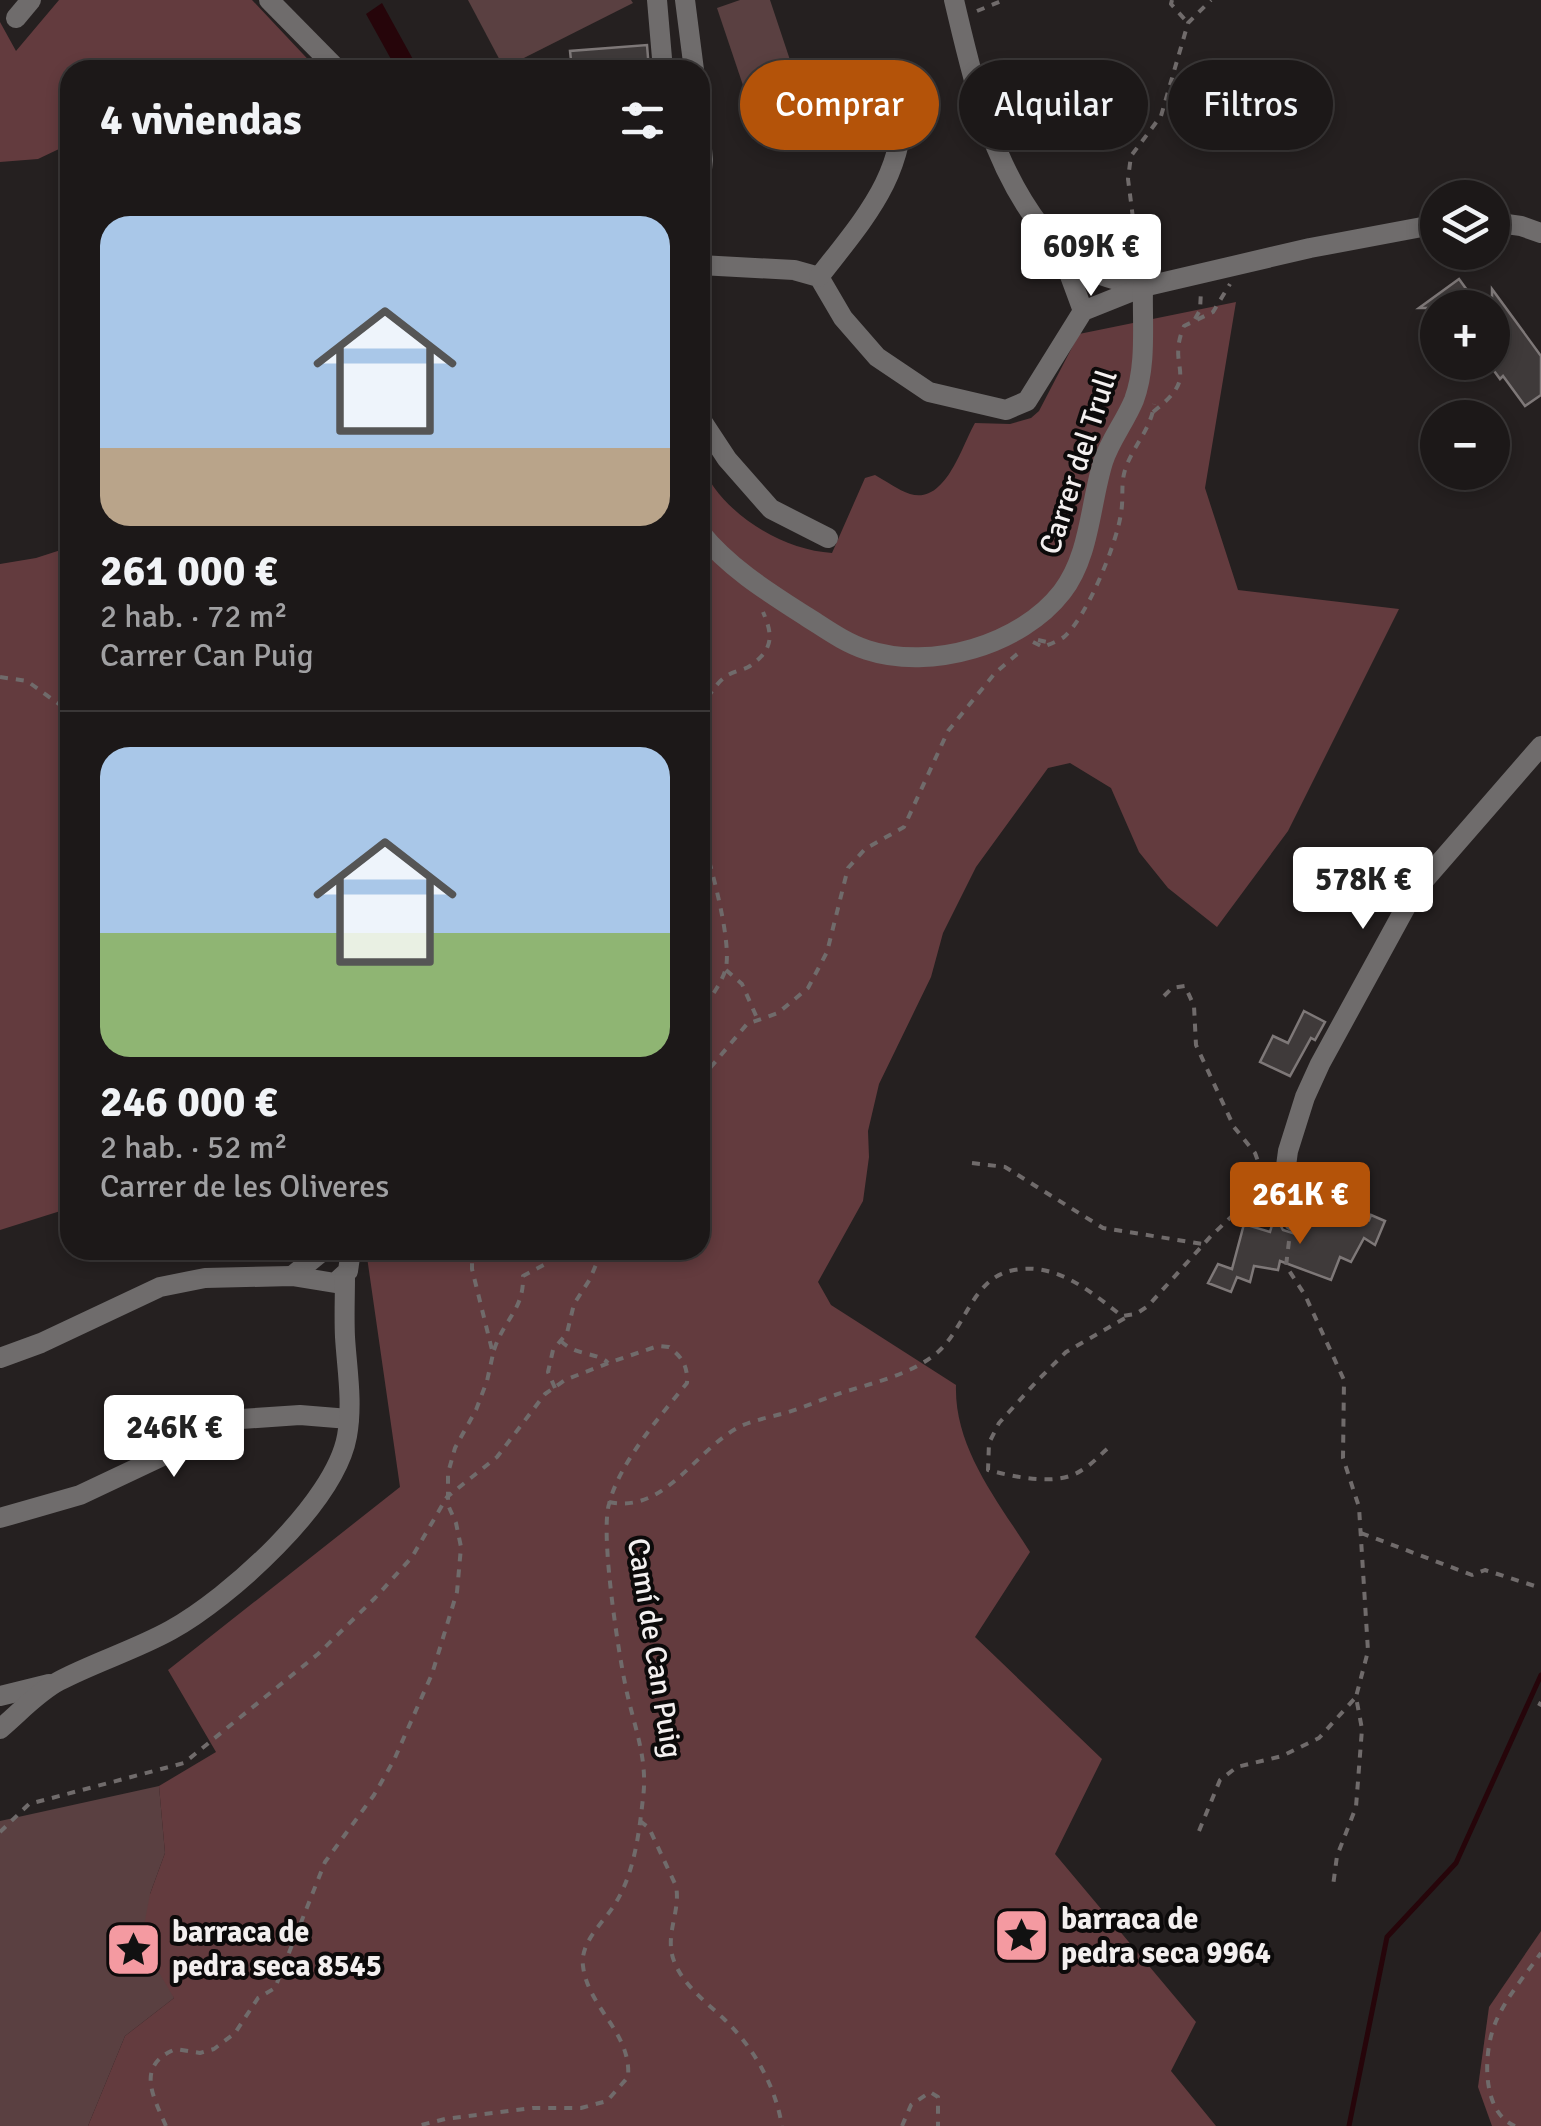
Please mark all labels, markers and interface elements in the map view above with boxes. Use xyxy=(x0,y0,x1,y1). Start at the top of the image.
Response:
chip: Comprar xyxy=(740,60,939,150)
chip: Alquilar xyxy=(959,60,1148,150)
chip: Filtros xyxy=(1168,60,1333,150)
icon: filters xyxy=(615,93,670,148)
text: 4 viviendas xyxy=(100,95,302,146)
map controls xyxy=(1420,180,1510,490)
button: layers xyxy=(1420,180,1510,270)
pin: 609K € xyxy=(1010,214,1172,299)
text: 609K € xyxy=(1043,227,1139,266)
icon: home xyxy=(295,281,475,461)
button: + xyxy=(1420,290,1510,380)
street label: Carrer del Trull xyxy=(1031,365,1126,559)
button: − xyxy=(1420,400,1510,490)
text: 261 000 € xyxy=(100,546,277,597)
text: 2 hab. · 72 m² xyxy=(100,597,288,636)
text: Carrer Can Puig xyxy=(100,636,314,675)
icon: home xyxy=(295,812,475,992)
pin: 578K € xyxy=(1282,847,1444,932)
text: 578K € xyxy=(1315,860,1411,899)
text: 246 000 € xyxy=(100,1077,277,1128)
text: 2 hab. · 52 m² xyxy=(100,1128,288,1167)
pin: 261K € xyxy=(1219,1162,1381,1247)
text: Carrer de les Oliveres xyxy=(100,1167,389,1206)
text: 261K € xyxy=(1252,1175,1348,1214)
pin: 246K € xyxy=(93,1395,255,1480)
text: 246K € xyxy=(126,1408,222,1447)
street label: Camí de Can Puig xyxy=(619,1535,690,1761)
place label: barraca de pedra seca 9964 xyxy=(1061,1901,1271,1972)
place icon: barraca de pedra seca 9964 xyxy=(992,1906,1052,1966)
place label: barraca de pedra seca 8545 xyxy=(172,1914,382,1985)
place icon: barraca de pedra seca 8545 xyxy=(103,1919,163,1979)

